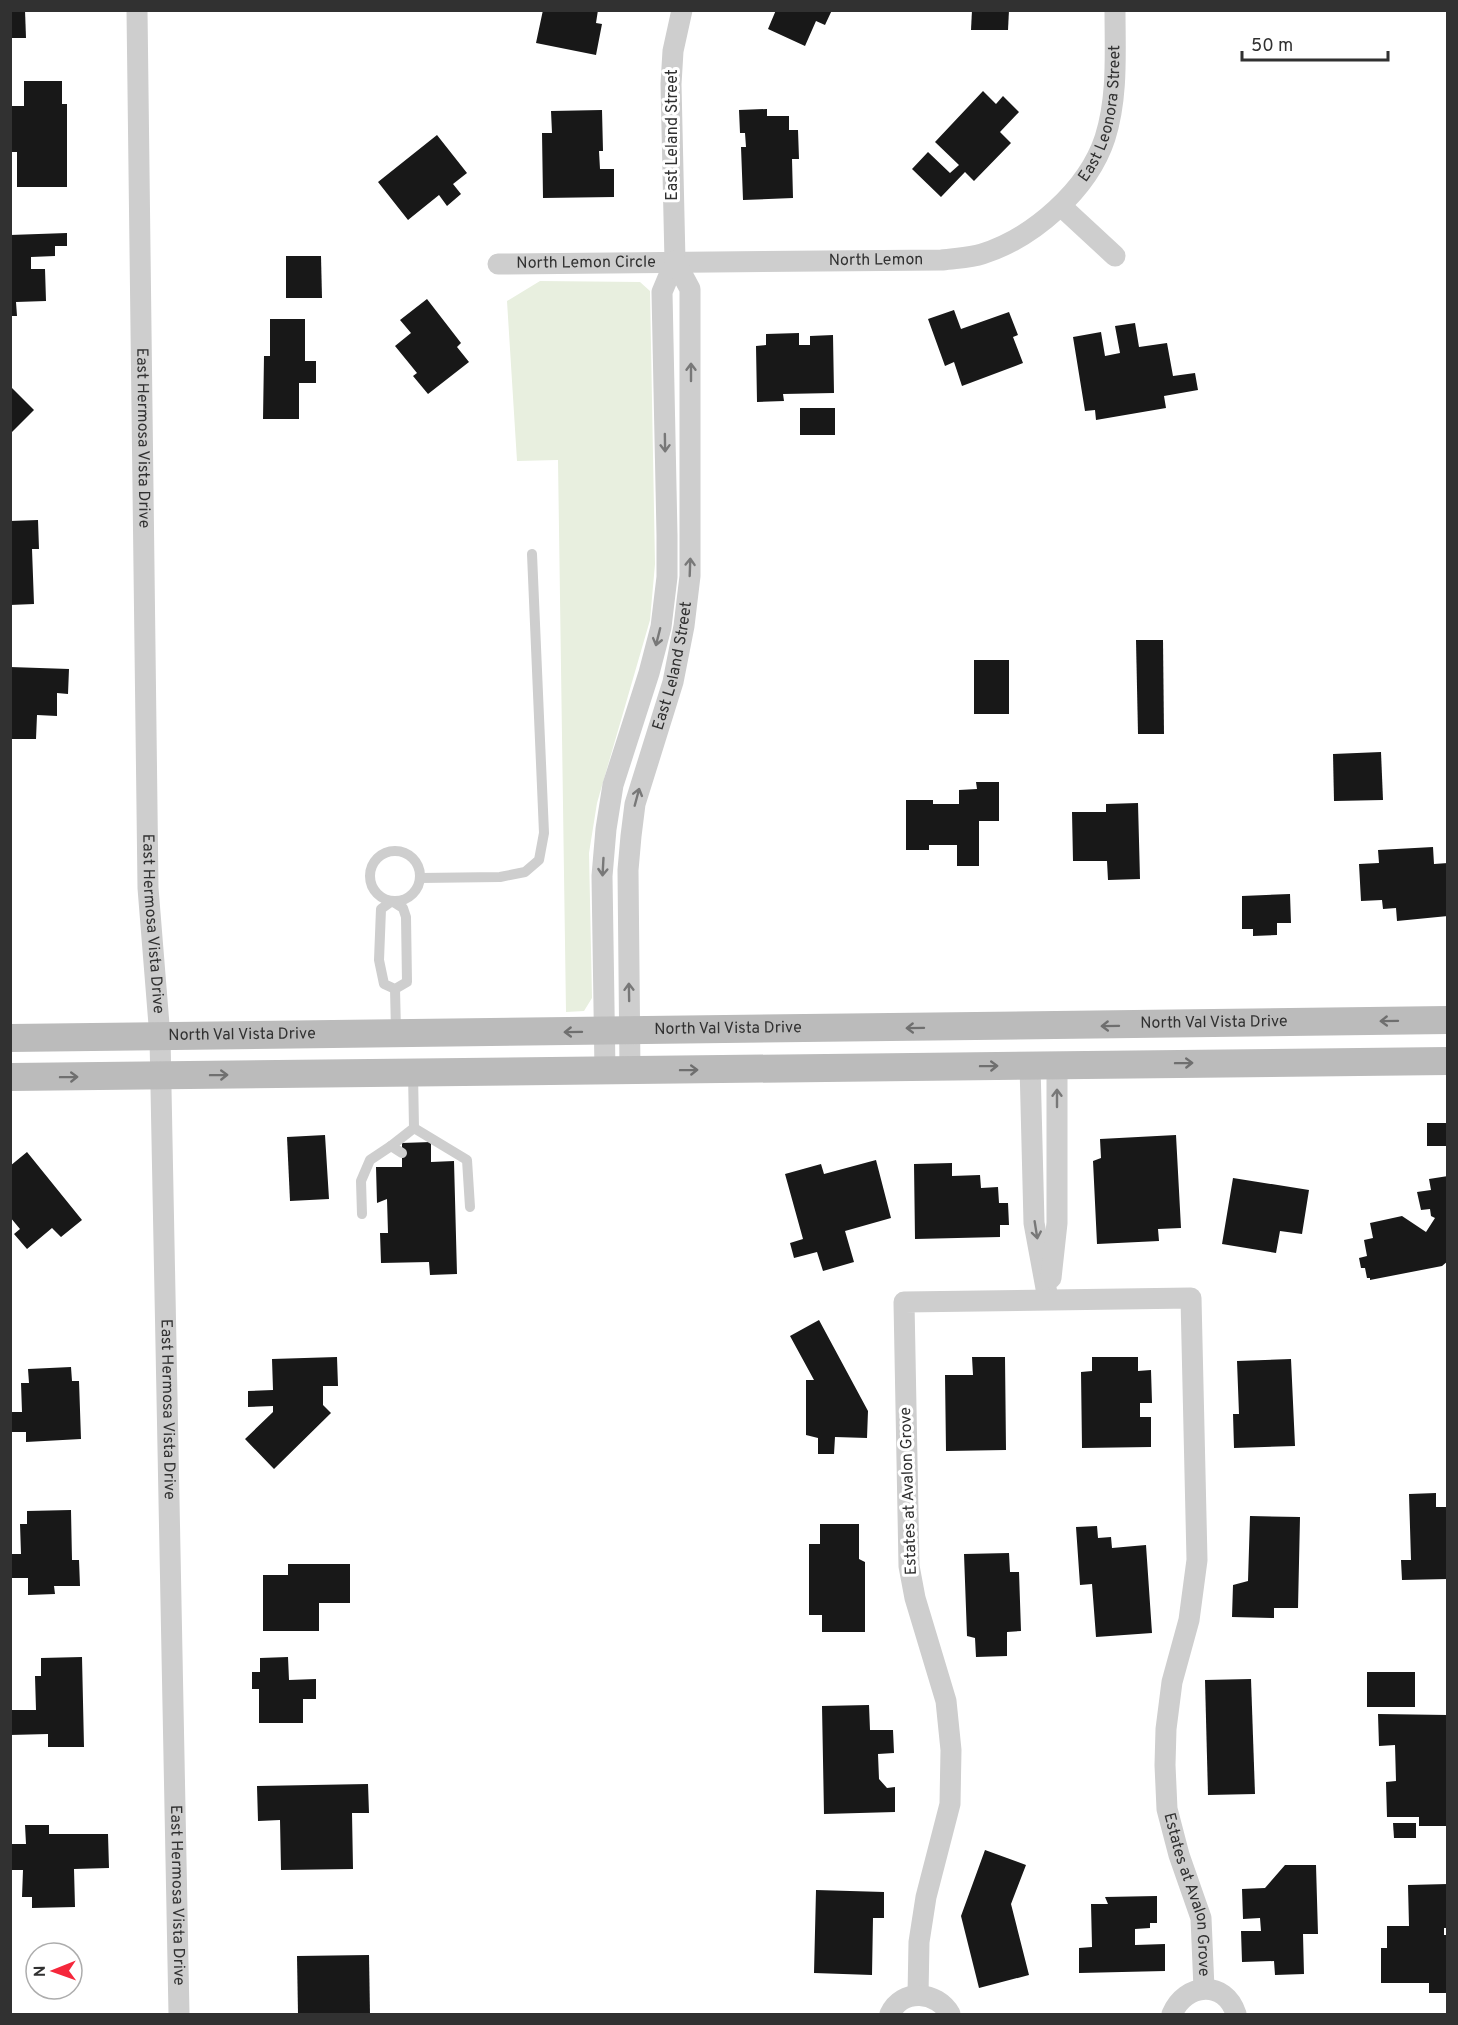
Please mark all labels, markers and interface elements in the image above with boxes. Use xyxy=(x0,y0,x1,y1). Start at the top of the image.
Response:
scale bar xyxy=(1242,24,1388,62)
text: 50 m xyxy=(1251,35,1293,58)
street label: East Leonora Street xyxy=(1074,45,1125,186)
street label: East Leland Street xyxy=(663,69,683,201)
street label: North Lemon xyxy=(829,250,923,271)
street label: North Lemon Circle xyxy=(516,253,656,274)
street label: East Hermosa Vista Drive xyxy=(131,348,153,528)
one-way arrow xyxy=(685,363,696,383)
one-way arrow xyxy=(660,433,671,453)
one-way arrow xyxy=(685,558,696,578)
street label: East Leland Street xyxy=(649,600,697,733)
one-way arrow xyxy=(652,628,663,647)
one-way arrow xyxy=(632,788,644,807)
street label: East Hermosa Vista Drive xyxy=(137,833,168,1015)
one-way arrow xyxy=(598,856,609,876)
one-way arrow xyxy=(623,982,635,1002)
street label: North Val Vista Drive xyxy=(1140,1012,1288,1034)
one-way arrow xyxy=(1380,1016,1400,1027)
street label: North Val Vista Drive xyxy=(654,1018,802,1040)
one-way arrow xyxy=(1101,1020,1121,1032)
one-way arrow xyxy=(906,1022,926,1034)
street label: North Val Vista Drive xyxy=(168,1024,316,1046)
one-way arrow xyxy=(564,1026,584,1038)
one-way arrow xyxy=(1173,1058,1193,1069)
one-way arrow xyxy=(978,1060,998,1072)
one-way arrow xyxy=(678,1064,698,1076)
one-way arrow xyxy=(209,1069,229,1081)
one-way arrow xyxy=(58,1071,78,1083)
one-way arrow xyxy=(1051,1088,1063,1108)
one-way arrow xyxy=(1030,1220,1041,1240)
street label: East Hermosa Vista Drive xyxy=(155,1319,179,1500)
street label: Estates at Avalon Grove xyxy=(896,1407,922,1575)
street label: East Hermosa Vista Drive xyxy=(165,1805,188,1986)
street label: Estates at Avalon Grove xyxy=(1158,1811,1213,1977)
north arrow xyxy=(24,1941,84,2001)
text: N xyxy=(31,1965,51,1977)

